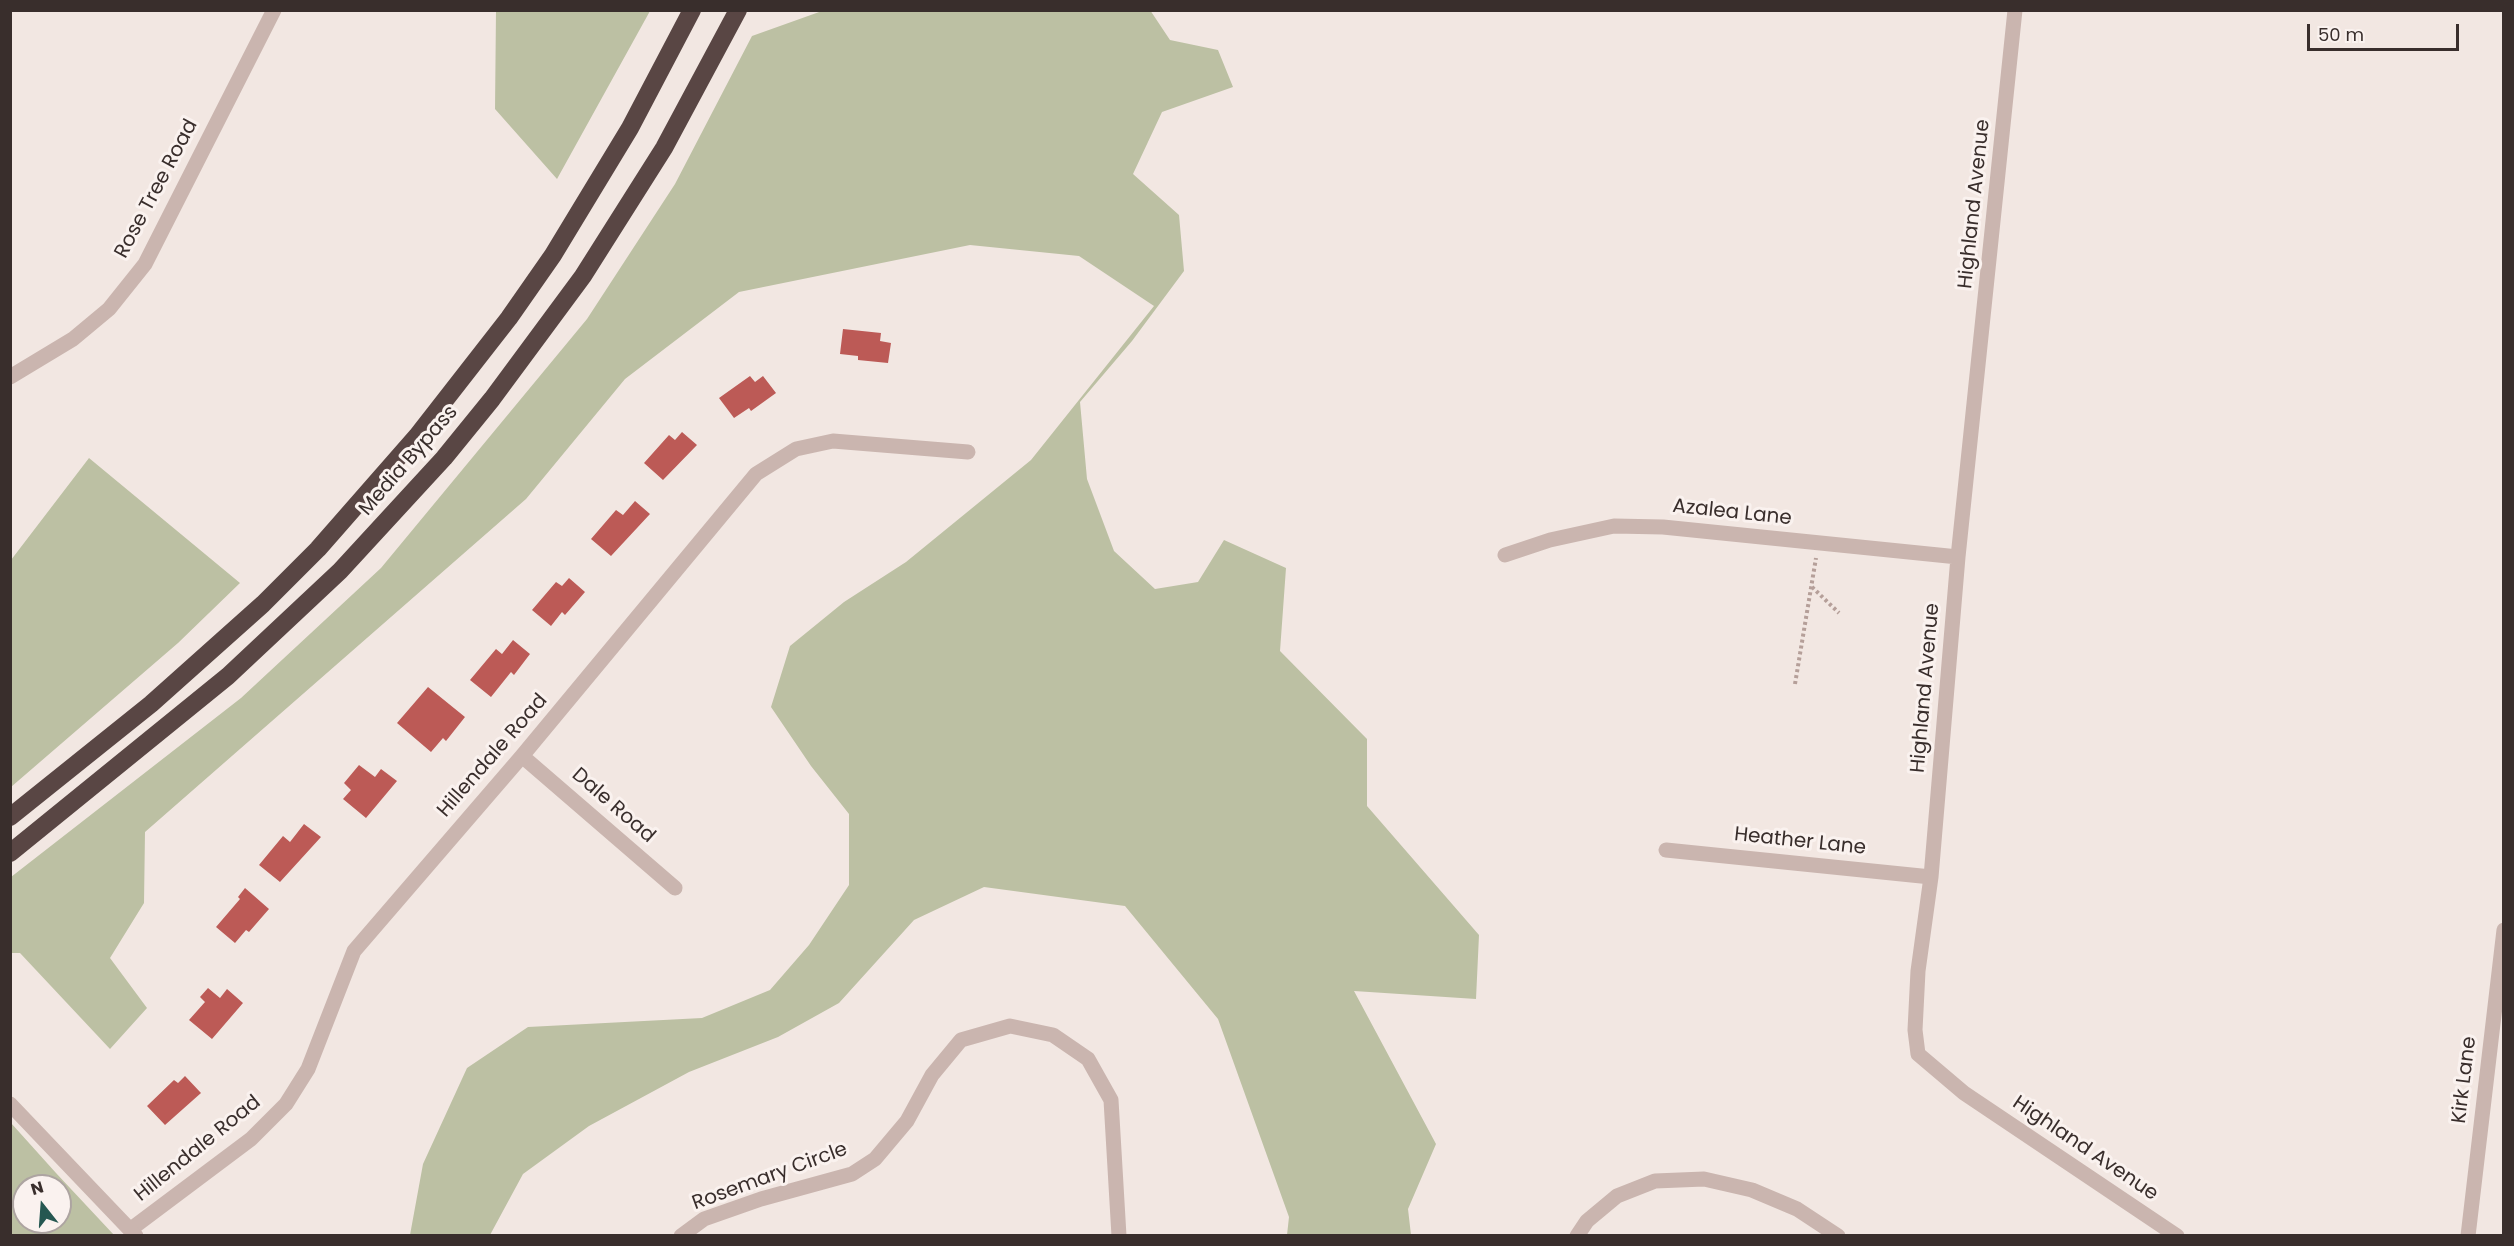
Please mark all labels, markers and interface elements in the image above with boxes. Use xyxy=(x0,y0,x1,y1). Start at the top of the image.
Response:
scale bar xyxy=(2310,12,2462,50)
text: 50 m xyxy=(2318,22,2364,47)
street label: Rose Tree Road xyxy=(110,116,204,262)
street label: Highland Avenue xyxy=(1954,118,1996,290)
street label: Media Bypass xyxy=(355,401,463,521)
street label: Azalea Lane xyxy=(1671,495,1793,531)
street label: Highland Avenue xyxy=(1907,602,1945,774)
street label: Hillendale Road xyxy=(433,689,553,823)
street label: Dale Road xyxy=(567,763,659,849)
street label: Heather Lane xyxy=(1733,823,1867,861)
street label: Kirk Lane xyxy=(2448,1035,2482,1125)
street label: Hillendale Road xyxy=(130,1091,266,1207)
street label: Highland Avenue xyxy=(2008,1091,2162,1207)
street label: Rosemary Circle xyxy=(689,1138,851,1216)
north arrow xyxy=(12,1174,72,1234)
text: N xyxy=(28,1175,46,1201)

